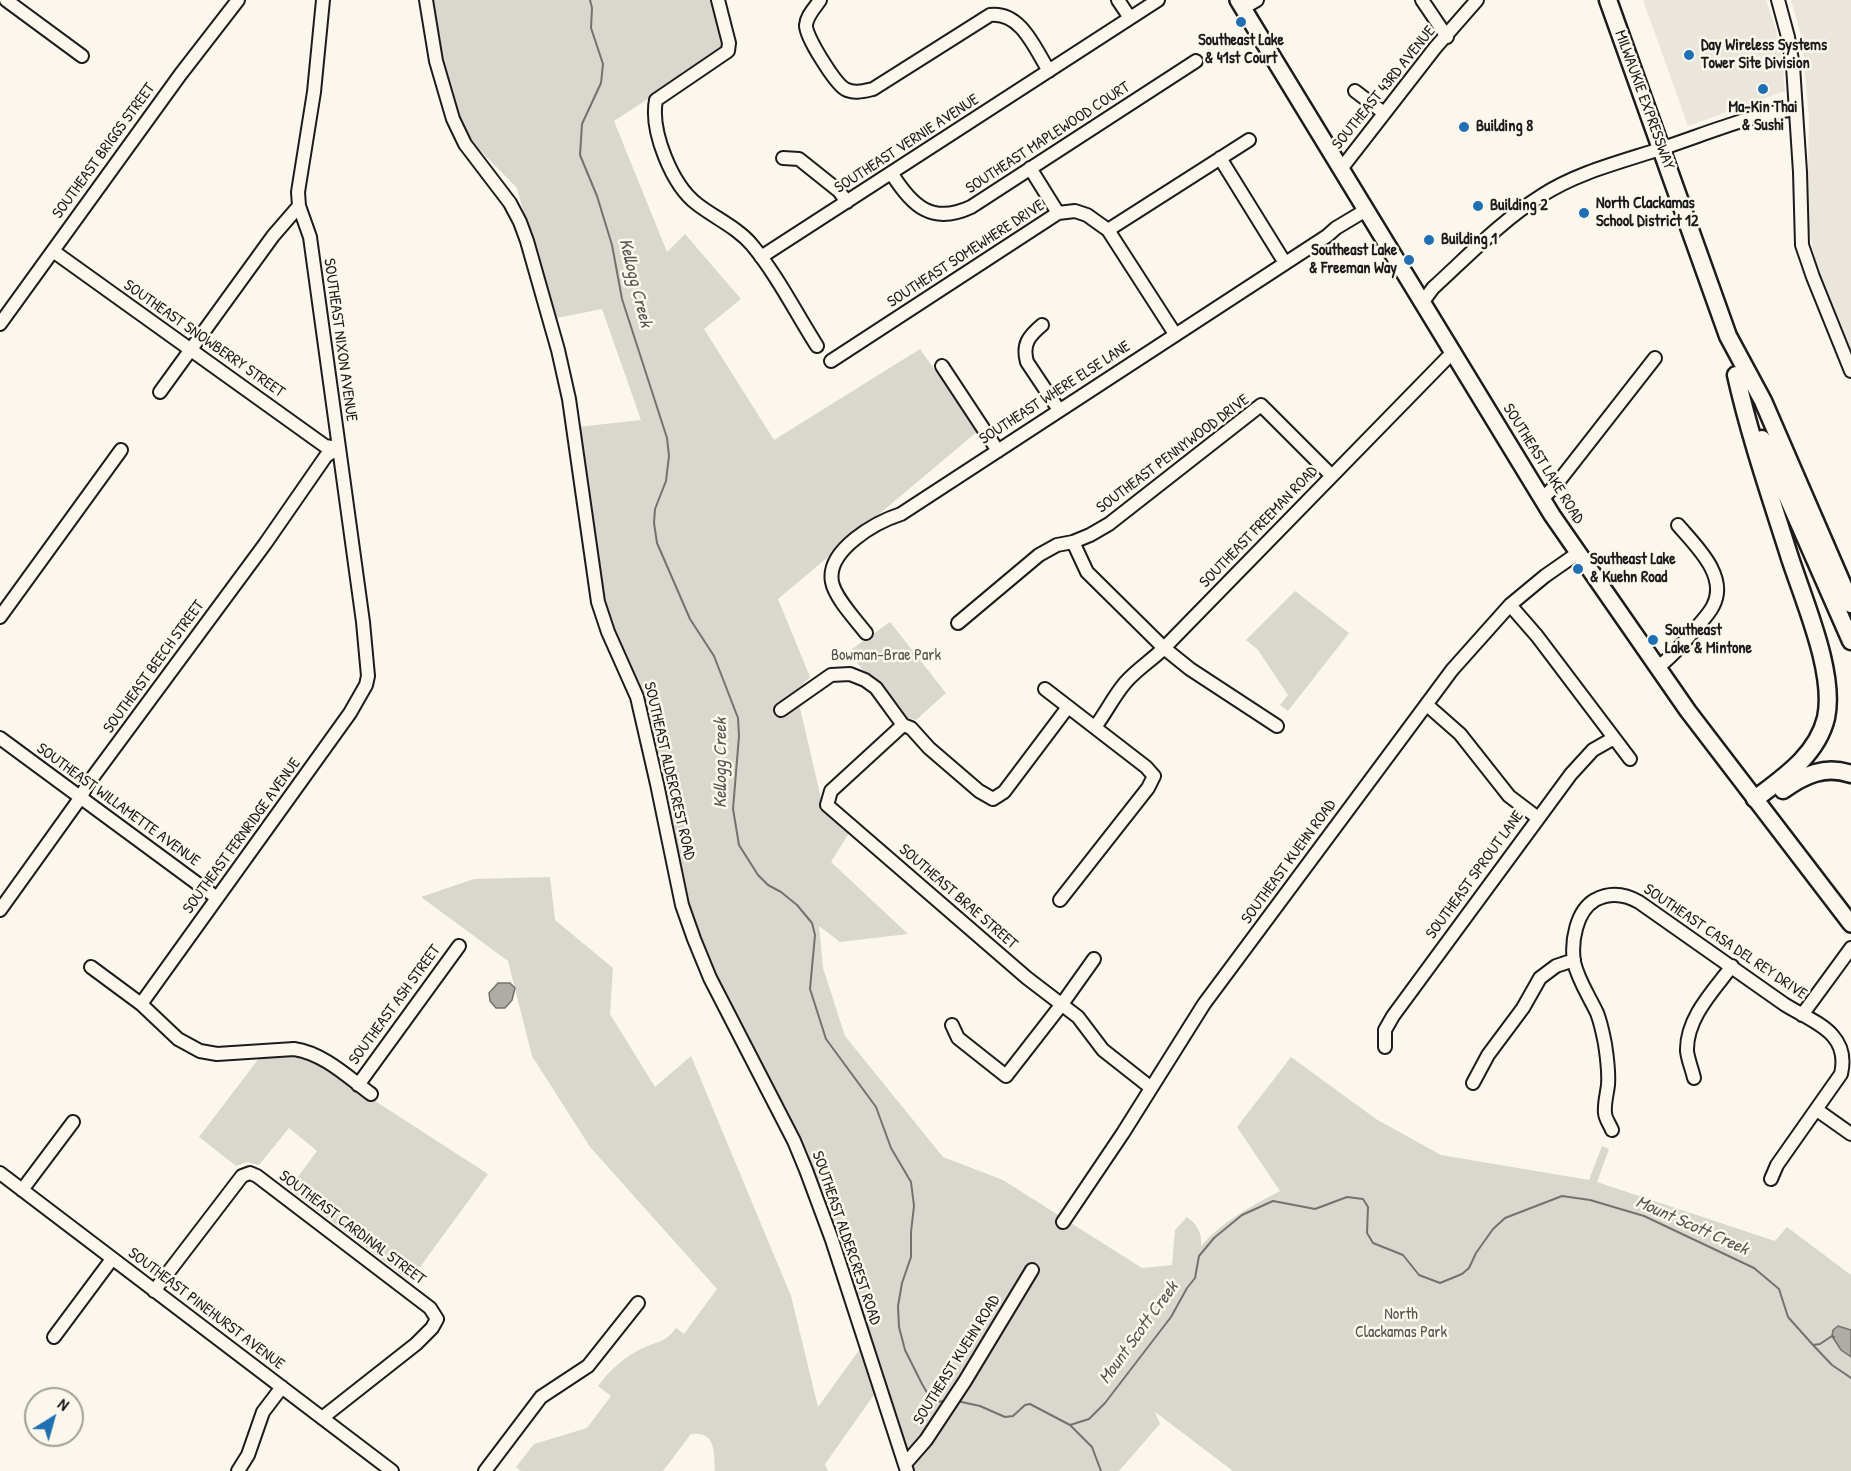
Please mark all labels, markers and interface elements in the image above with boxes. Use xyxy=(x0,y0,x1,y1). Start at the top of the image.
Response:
marker: Southeast Lake & 41st Court xyxy=(1234,15,1248,29)
street label: SOUTHEAST 43RD AVENUE xyxy=(1328,22,1440,154)
street label: MILWAUKIE EXPRESSWAY xyxy=(1610,28,1678,172)
place label: Southeast Lake & 41st Court xyxy=(1198,31,1284,69)
place label: Day Wireless Systems Tower Site Division xyxy=(1701,36,1827,74)
marker: Day Wireless Systems Tower Site Division xyxy=(1682,48,1696,62)
street label: SOUTHEAST MAPLEWOOD COURT xyxy=(962,78,1134,198)
street label: SOUTHEAST BRIGGS STREET xyxy=(48,80,160,222)
marker: Ma-Kin Thai & Sushi xyxy=(1756,82,1770,96)
street label: SOUTHEAST VERNIE AVENUE xyxy=(831,90,983,198)
place label: Ma-Kin Thai & Sushi xyxy=(1728,98,1798,136)
place label: Building 8 xyxy=(1476,117,1533,137)
marker: Building 8 xyxy=(1457,120,1471,134)
place label: North Clackamas School District 12 xyxy=(1596,194,1698,232)
street label: SOUTHEAST SOMEWHERE DRIVE xyxy=(884,196,1048,312)
place label: Building 2 xyxy=(1490,196,1548,216)
marker: Building 2 xyxy=(1471,199,1485,213)
marker: North Clackamas School District 12 xyxy=(1577,206,1591,220)
place label: Building 1 xyxy=(1441,230,1497,250)
marker: Building 1 xyxy=(1422,233,1436,247)
water label: Kellogg Creek xyxy=(614,237,656,329)
place label: Southeast Lake & Freeman Way xyxy=(1309,241,1397,279)
marker: Southeast Lake & Freeman Way xyxy=(1402,253,1416,267)
street label: SOUTHEAST NIXON AVENUE xyxy=(319,257,361,423)
street label: SOUTHEAST SNOWBERRY STREET xyxy=(120,276,288,402)
street label: SOUTHEAST WHERE ELSE LANE xyxy=(976,337,1134,449)
street label: SOUTHEAST PENNYWOOD DRIVE xyxy=(1093,390,1253,518)
street label: SOUTHEAST LAKE ROAD xyxy=(1498,400,1588,528)
street label: SOUTHEAST FREEMAN ROAD xyxy=(1196,462,1322,592)
place label: Southeast Lake & Kuehn Road xyxy=(1590,550,1676,588)
marker: Southeast Lake & Kuehn Road xyxy=(1571,562,1585,576)
street label: SOUTHEAST BEECH STREET xyxy=(99,597,209,737)
place label: Southeast Lake & Mintone xyxy=(1665,621,1752,659)
marker: Southeast Lake & Mintone xyxy=(1646,633,1660,647)
park label: Bowman-Brae Park xyxy=(831,646,941,666)
street label: SOUTHEAST ALDERCREST ROAD xyxy=(639,680,699,862)
water label: Kellogg Creek xyxy=(710,718,732,808)
street label: SOUTHEAST WILLAMETTE AVENUE xyxy=(33,739,203,871)
street label: SOUTHEAST FERNRIDGE AVENUE xyxy=(179,754,305,918)
street label: SOUTHEAST KUEHN ROAD xyxy=(1237,796,1341,928)
street label: SOUTHEAST SPROUT LANE xyxy=(1422,807,1528,943)
street label: SOUTHEAST BRAE STREET xyxy=(895,840,1021,954)
street label: SOUTHEAST CASA DEL REY DRIVE xyxy=(1640,880,1810,1004)
street label: SOUTHEAST ASH STREET xyxy=(345,941,445,1069)
street label: SOUTHEAST ALDERCREST ROAD xyxy=(807,1149,885,1327)
street label: SOUTHEAST CARDINAL STREET xyxy=(275,1167,429,1289)
water label: Mount Scott Creek xyxy=(1632,1191,1752,1261)
street label: SOUTHEAST PINEHURST AVENUE xyxy=(124,1244,288,1374)
water label: Mount Scott Creek xyxy=(1095,1278,1183,1388)
street label: SOUTHEAST KUEHN ROAD xyxy=(909,1292,1005,1428)
park label: North Clackamas Park xyxy=(1355,1305,1447,1343)
north arrow xyxy=(24,1387,84,1447)
text: N xyxy=(54,1393,74,1416)

